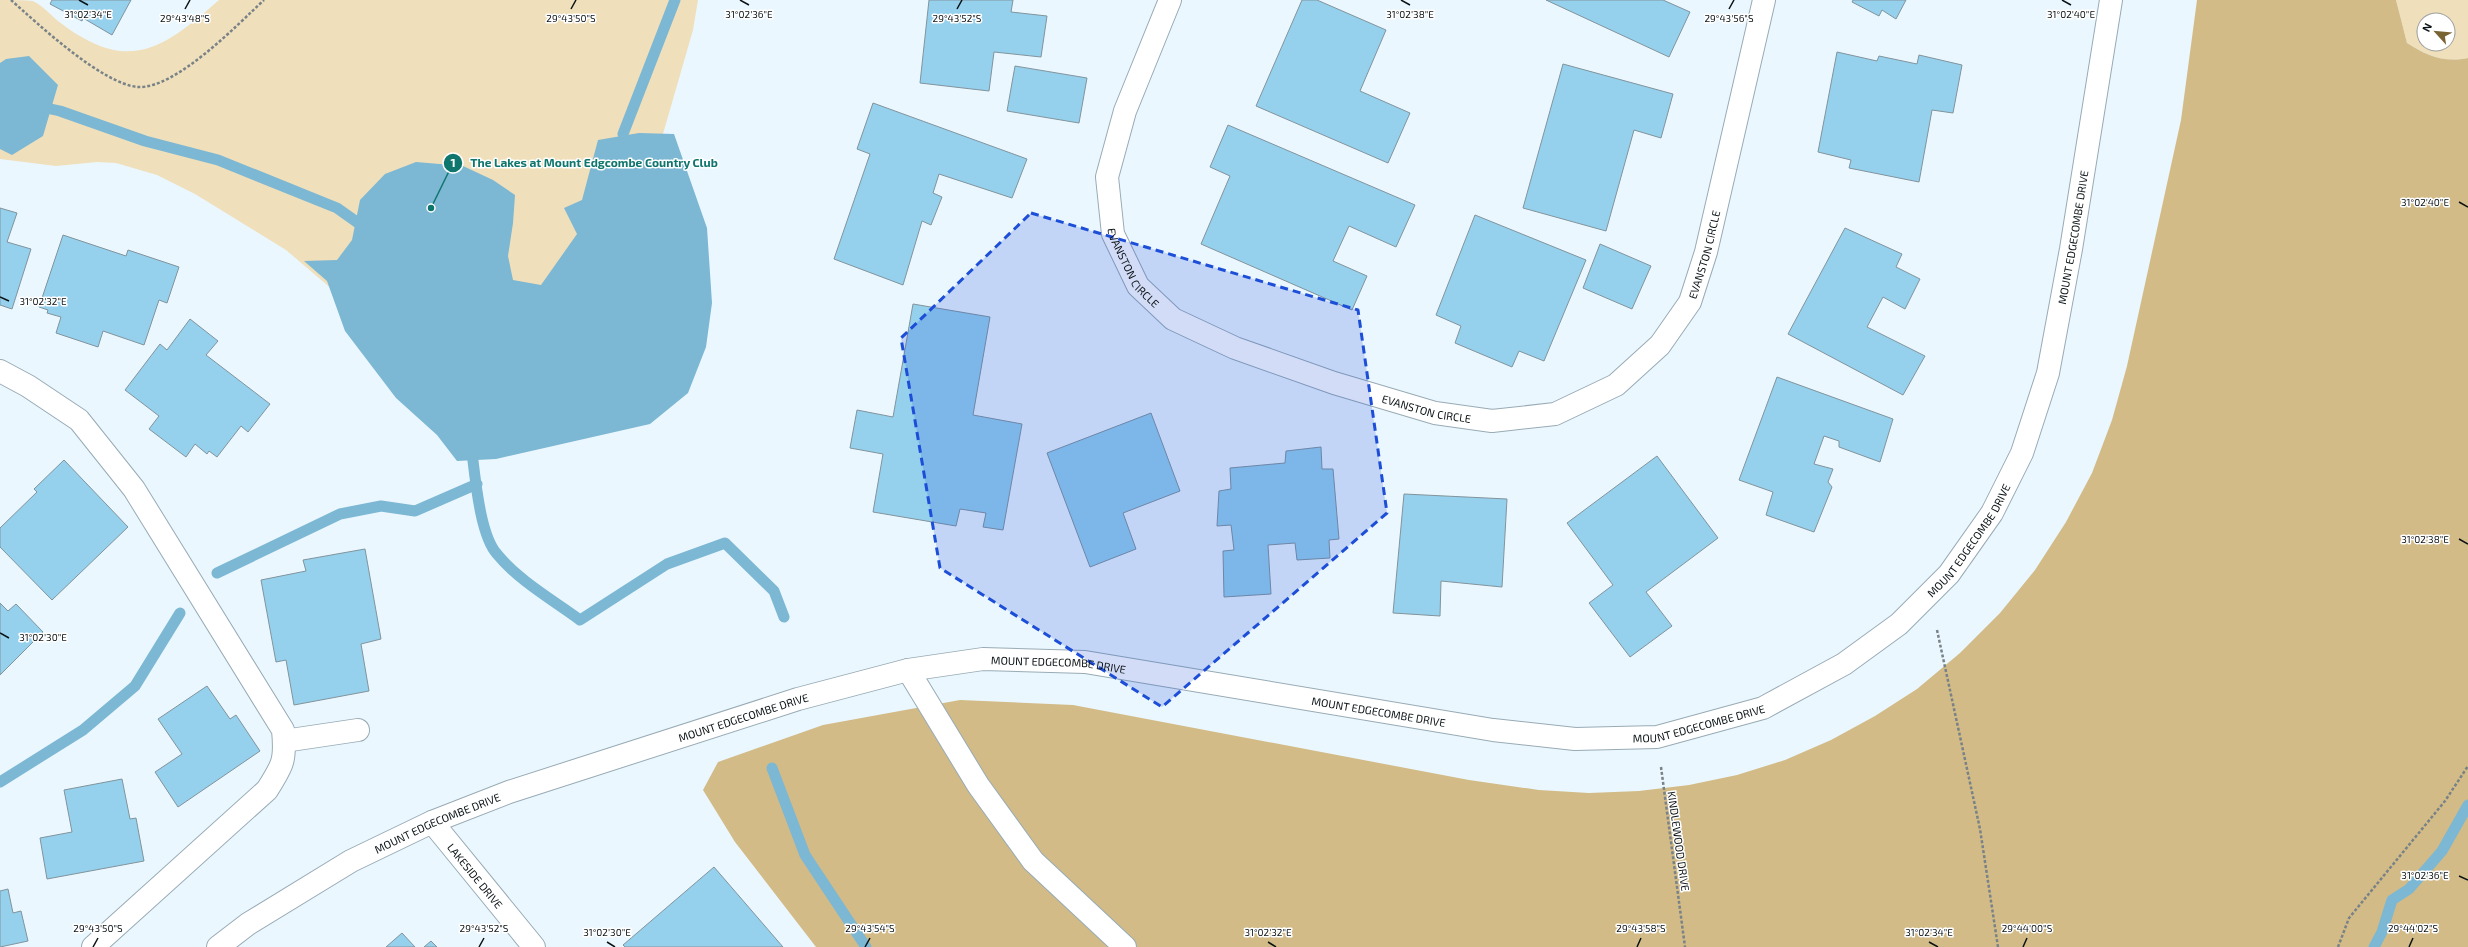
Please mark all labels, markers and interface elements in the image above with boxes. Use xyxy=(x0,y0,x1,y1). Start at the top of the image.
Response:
text: 31°02'34"E xyxy=(64,8,112,20)
text: 31°02'36"E xyxy=(725,8,773,20)
text: 31°02'38"E xyxy=(1386,8,1434,20)
text: 31°02'40"E xyxy=(2047,8,2095,20)
text: 29°43'48"S xyxy=(160,12,210,24)
text: 29°43'50"S xyxy=(546,12,596,24)
text: 29°43'52"S xyxy=(933,12,982,24)
text: 29°43'56"S xyxy=(1705,12,1754,24)
north arrow xyxy=(2416,12,2456,52)
text: N xyxy=(2419,21,2434,34)
callout: The Lakes at Mount Edgcombe Country Club xyxy=(443,151,726,175)
text: 1 xyxy=(450,155,456,169)
text: The Lakes at Mount Edgcombe Country Club xyxy=(470,155,718,170)
street label: MOUNT EDGECOMBE DRIVE xyxy=(2054,169,2090,305)
text: 31°02'40"E xyxy=(2401,196,2449,208)
street label: EVANSTON CIRCLE xyxy=(1685,209,1722,300)
street label: EVANSTON CIRCLE xyxy=(1106,227,1162,310)
text: 31°02'32"E xyxy=(19,295,67,307)
street label: EVANSTON CIRCLE xyxy=(1381,391,1472,425)
street label: MOUNT EDGECOMBE DRIVE xyxy=(1924,481,2012,599)
text: 31°02'38"E xyxy=(2401,533,2449,545)
text: 31°02'30"E xyxy=(19,631,67,643)
street label: MOUNT EDGECOMBE DRIVE xyxy=(991,653,1127,675)
street label: MOUNT EDGECOMBE DRIVE xyxy=(677,690,810,744)
street label: MOUNT EDGECOMBE DRIVE xyxy=(1311,693,1447,729)
street label: MOUNT EDGECOMBE DRIVE xyxy=(1633,701,1766,744)
street label: MOUNT EDGECOMBE DRIVE xyxy=(372,790,502,855)
street label: KINDLEWOOD DRIVE xyxy=(1666,790,1692,892)
street label: LAKESIDE DRIVE xyxy=(445,840,506,911)
text: 31°02'36"E xyxy=(2401,869,2449,881)
text: 29°43'50"S xyxy=(73,922,123,934)
text: 29°43'52"S xyxy=(460,922,509,934)
text: 29°43'54"S xyxy=(845,922,895,934)
text: 29°43'58"S xyxy=(1616,922,1666,934)
text: 29°44'00"S xyxy=(2002,922,2053,934)
text: 29°44'02"S xyxy=(2388,922,2438,934)
text: 31°02'30"E xyxy=(583,926,631,938)
text: 31°02'32"E xyxy=(1244,926,1292,938)
text: 31°02'34"E xyxy=(1905,926,1953,938)

